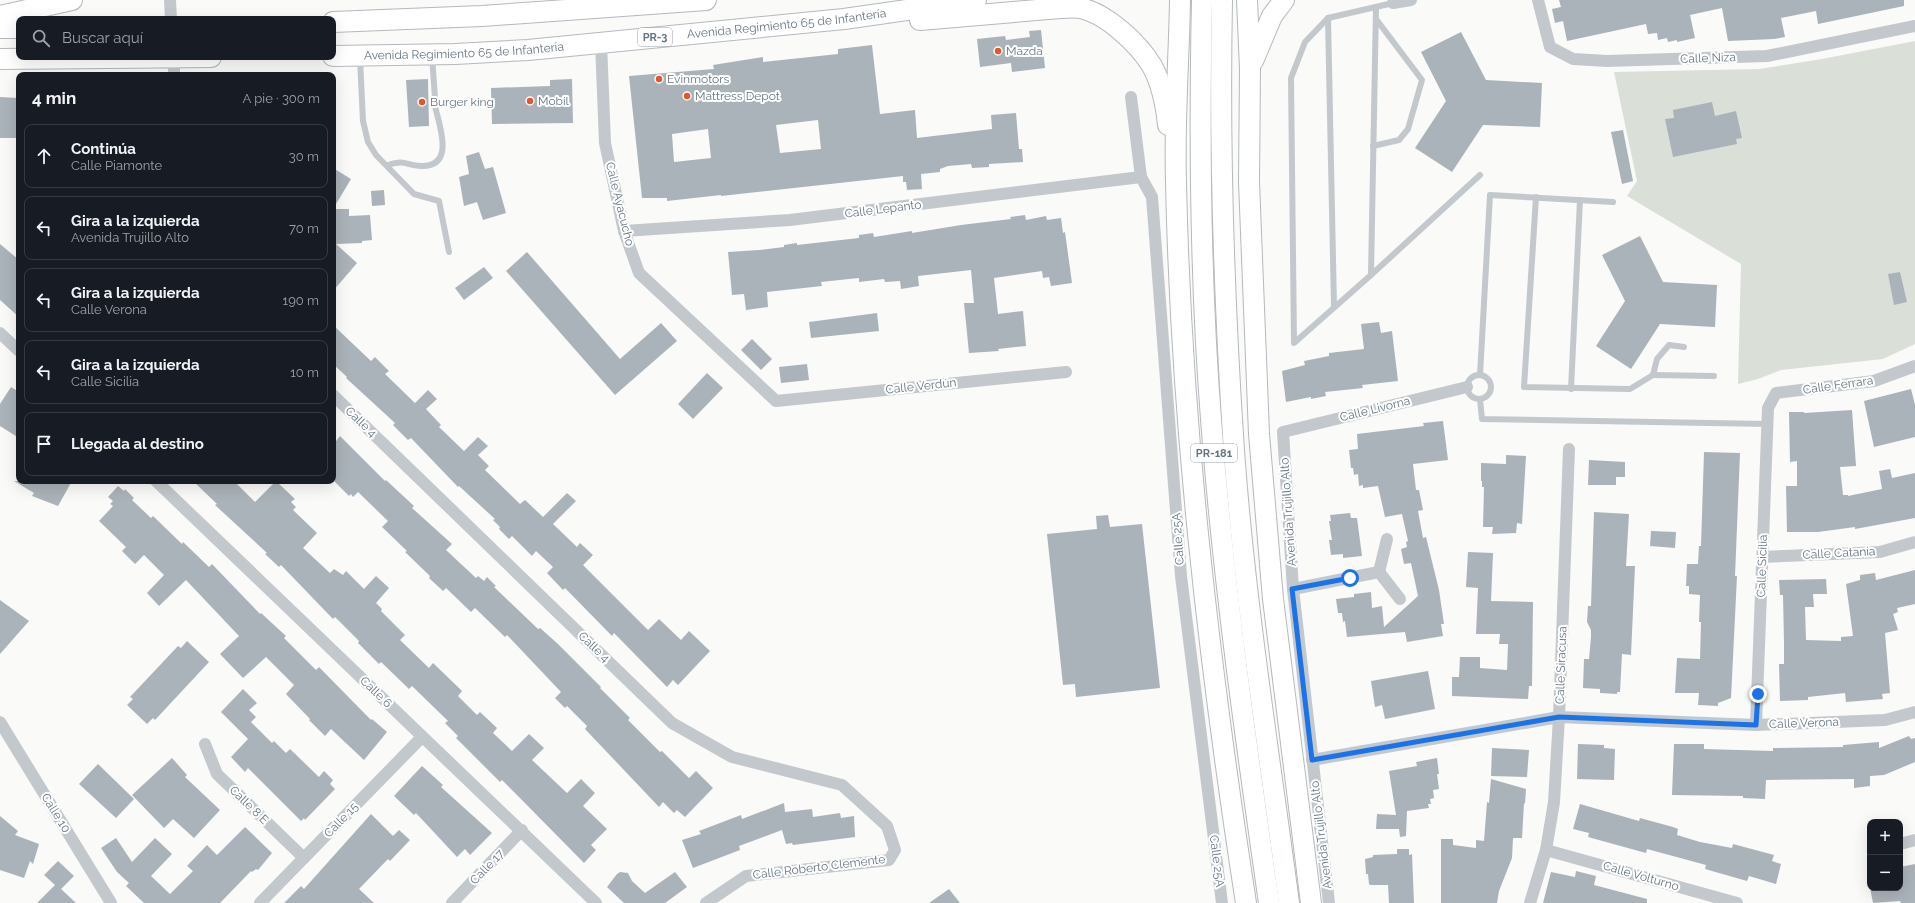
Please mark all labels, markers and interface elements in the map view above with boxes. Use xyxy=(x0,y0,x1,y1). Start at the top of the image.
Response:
street label: Avenida Regimiento 65 de Infantería xyxy=(686,6,887,41)
search box xyxy=(16,16,336,60)
icon: search xyxy=(30,27,52,49)
road number: PR-3 xyxy=(638,28,672,46)
text: Buscar aquí xyxy=(62,29,143,47)
street label: Avenida Regimiento 65 de Infantería xyxy=(364,40,565,62)
place label: Mazda xyxy=(1006,44,1043,58)
marker: Mazda xyxy=(993,46,1003,56)
street label: Calle Niza xyxy=(1680,50,1736,66)
place label: Evinmotors xyxy=(667,72,729,86)
marker: Evinmotors xyxy=(654,74,664,84)
text: 4 min xyxy=(32,88,76,108)
place label: Mattress Depot xyxy=(695,89,780,103)
text: A pie · 300 m xyxy=(243,91,320,106)
marker: Mattress Depot xyxy=(682,91,692,101)
place label: Mobil xyxy=(538,94,570,108)
place label: Burger king xyxy=(430,95,494,109)
marker: Mobil xyxy=(525,96,535,106)
marker: Burger king xyxy=(417,97,427,107)
text: Continúa xyxy=(71,140,136,158)
icon: ahead xyxy=(33,145,55,167)
text: 30 m xyxy=(289,149,319,164)
text: Calle Piamonte xyxy=(71,158,162,173)
street label: Calle Ayacucho xyxy=(603,161,637,247)
street label: Calle Lepanto xyxy=(844,197,922,221)
text: Gira a la izquierda xyxy=(71,212,200,230)
icon: left xyxy=(33,217,55,239)
text: 70 m xyxy=(289,221,319,236)
text: Avenida Trujillo Alto xyxy=(71,230,189,245)
text: Gira a la izquierda xyxy=(71,284,200,302)
icon: left xyxy=(33,289,55,311)
text: 190 m xyxy=(283,293,319,308)
text: Calle Verona xyxy=(71,302,147,317)
text: Gira a la izquierda xyxy=(71,356,200,374)
icon: left xyxy=(33,361,55,383)
text: 10 m xyxy=(290,365,319,380)
street label: Calle Ferrara xyxy=(1802,373,1874,397)
text: Calle Sicilia xyxy=(71,374,139,389)
street label: Calle Verdún xyxy=(885,375,957,397)
street label: Calle Livorna xyxy=(1338,393,1412,425)
street label: Calle 4 xyxy=(342,404,380,441)
icon: arrive xyxy=(33,433,55,455)
text: Llegada al destino xyxy=(71,435,204,453)
road number: PR-181 xyxy=(1191,444,1237,462)
street label: Avenida Trujillo Alto xyxy=(1277,457,1299,567)
street label: Calle 25A xyxy=(1169,512,1187,566)
street label: Calle Sicilia xyxy=(1754,534,1770,598)
street label: Calle Catania xyxy=(1802,544,1876,562)
route start xyxy=(1341,569,1359,587)
street label: Calle Siracusa xyxy=(1553,626,1569,704)
street label: Calle 4 xyxy=(575,629,613,666)
street label: Calle 6 xyxy=(357,674,395,710)
route end xyxy=(1749,685,1767,703)
street label: Calle Verona xyxy=(1769,715,1839,731)
street label: Avenida Trujillo Alto xyxy=(1307,780,1335,890)
street label: Calle 8 E xyxy=(227,783,271,827)
street label: Calle 10 xyxy=(38,791,74,835)
street label: Calle 15 xyxy=(321,799,361,840)
map controls xyxy=(1867,819,1903,891)
button: + xyxy=(1867,819,1903,855)
street label: Calle 25A xyxy=(1207,834,1227,888)
street label: Calle 17 xyxy=(467,846,507,887)
street label: Calle Roberto Clemente xyxy=(752,852,886,882)
button: − xyxy=(1867,855,1903,891)
street label: Calle Volturno xyxy=(1601,858,1681,894)

